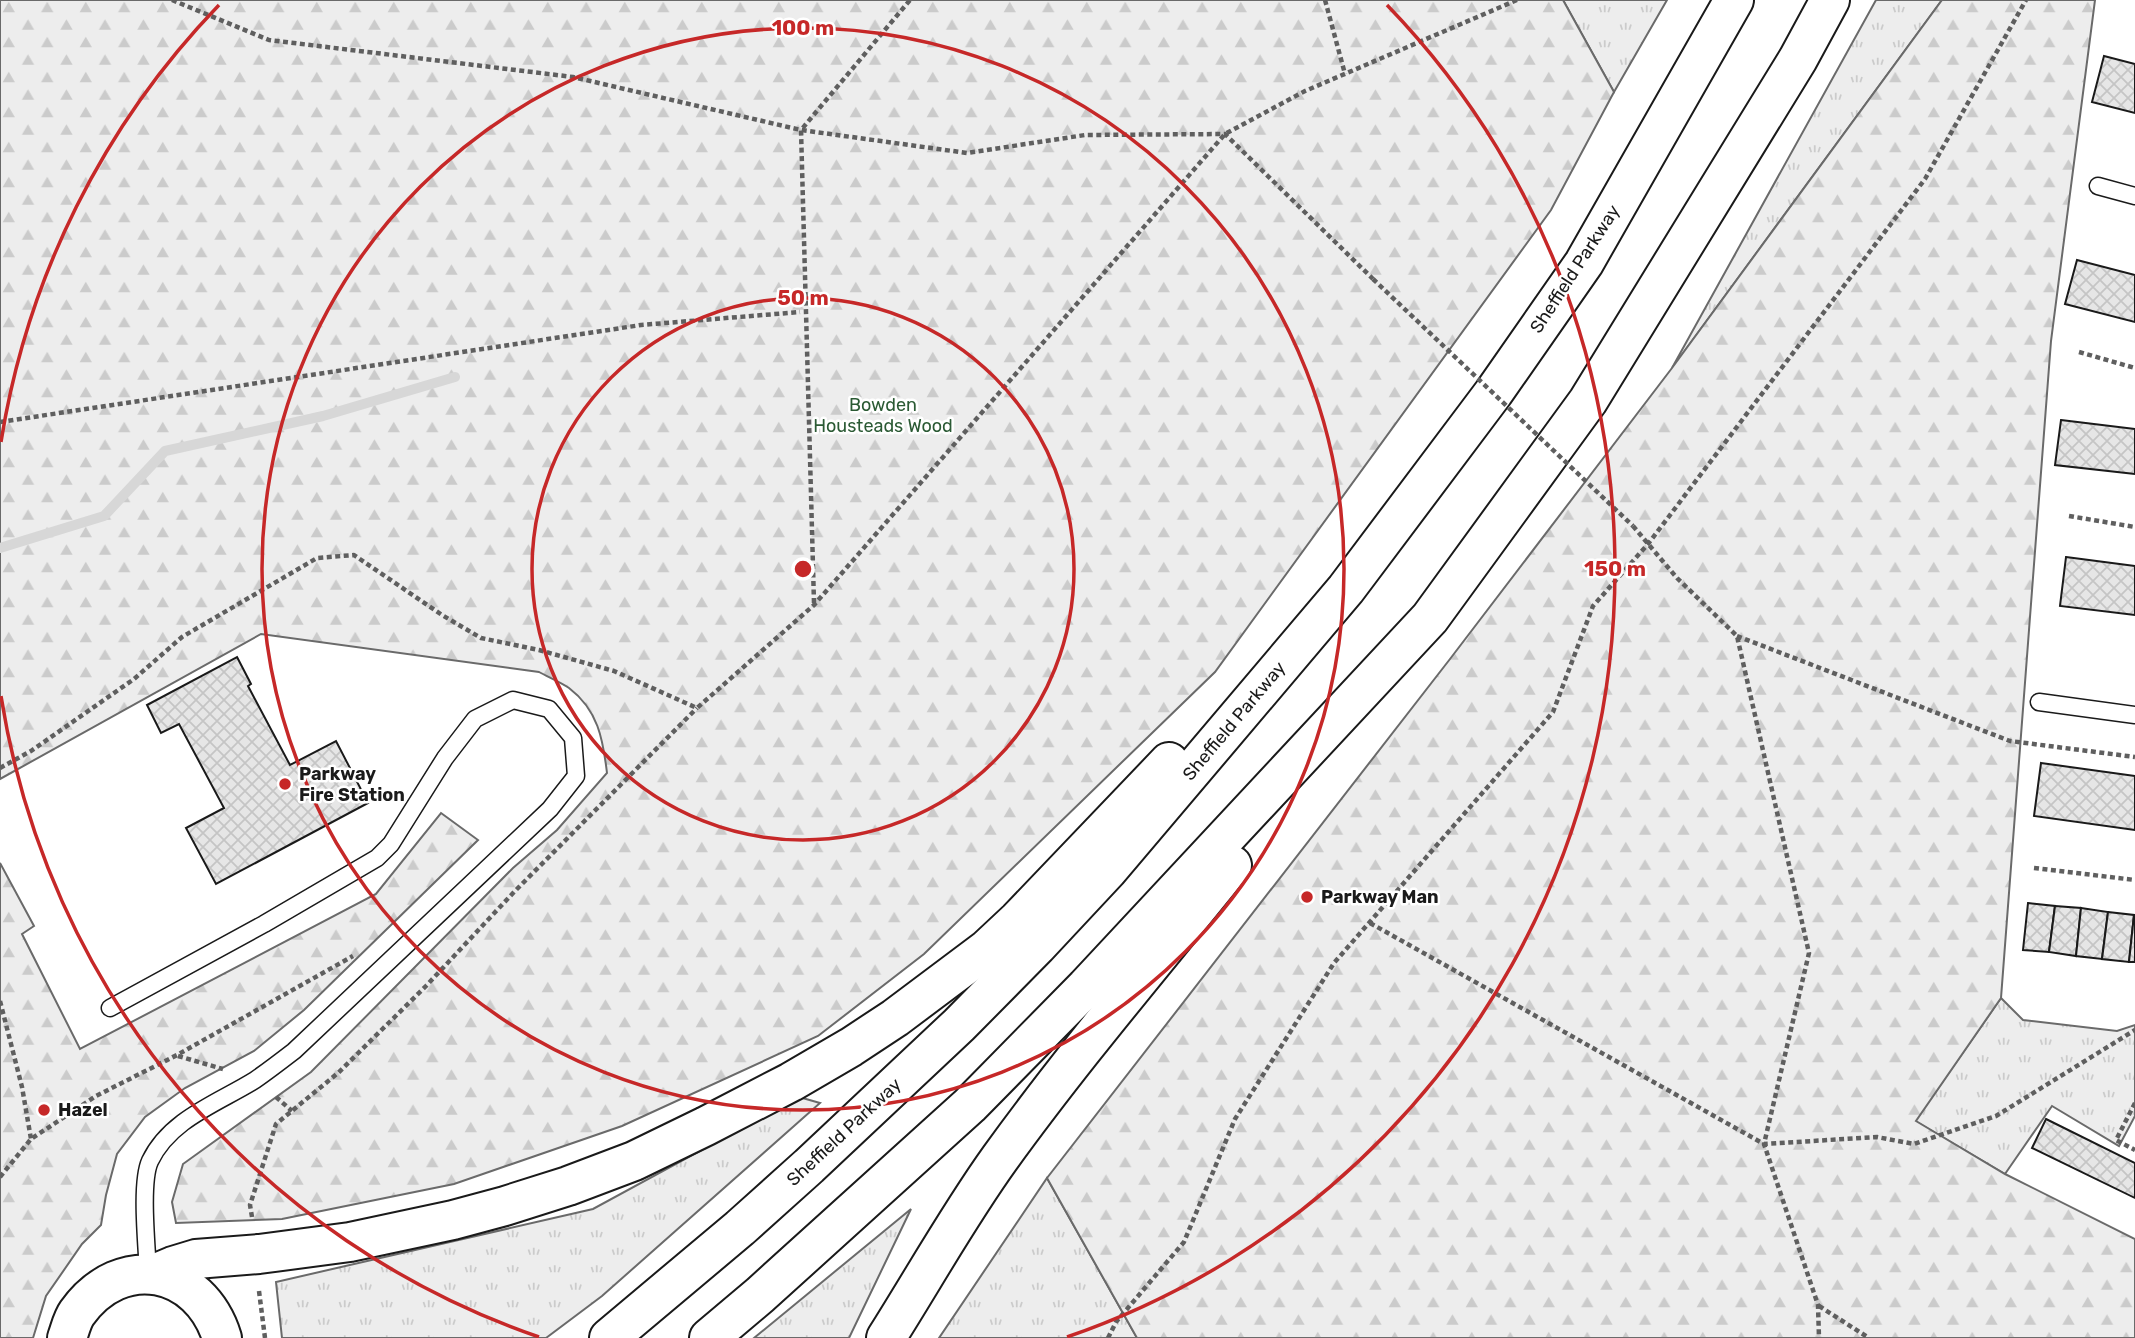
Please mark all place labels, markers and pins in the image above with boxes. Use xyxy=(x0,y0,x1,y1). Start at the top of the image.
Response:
centre of rings xyxy=(791,557,815,581)
place label: Parkway Fire Station xyxy=(299,763,405,806)
marker: Parkway Fire Station xyxy=(277,776,293,792)
place label: Parkway Man xyxy=(1321,886,1439,908)
marker: Parkway Man xyxy=(1299,889,1315,905)
place label: Hazel xyxy=(58,1099,108,1121)
marker: Hazel xyxy=(36,1102,52,1118)

